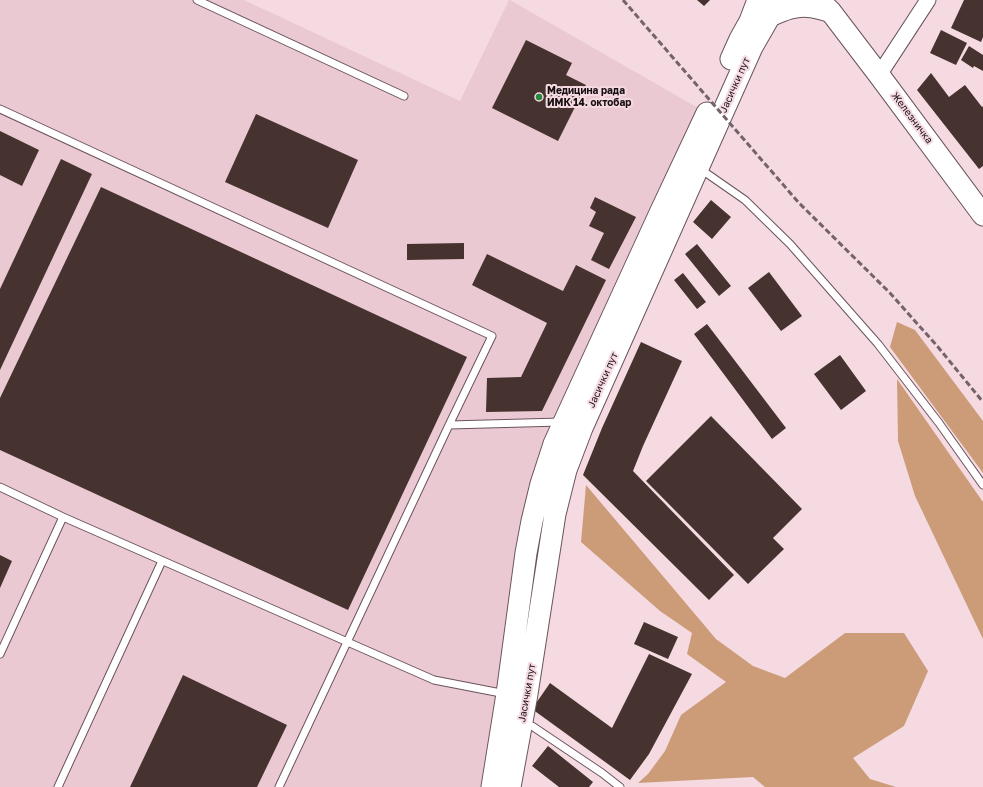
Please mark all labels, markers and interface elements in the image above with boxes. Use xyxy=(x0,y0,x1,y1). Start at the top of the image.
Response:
street label: Јасички пут xyxy=(717,55,753,115)
place label: Медицина рада ИМК 14. октобар xyxy=(547,85,631,108)
street label: Железничка xyxy=(889,90,935,146)
marker: Медицина рада ИМК 14. октобар xyxy=(534,92,544,102)
street label: Јасички пут xyxy=(585,350,621,410)
street label: Јасички пут xyxy=(516,663,538,723)

